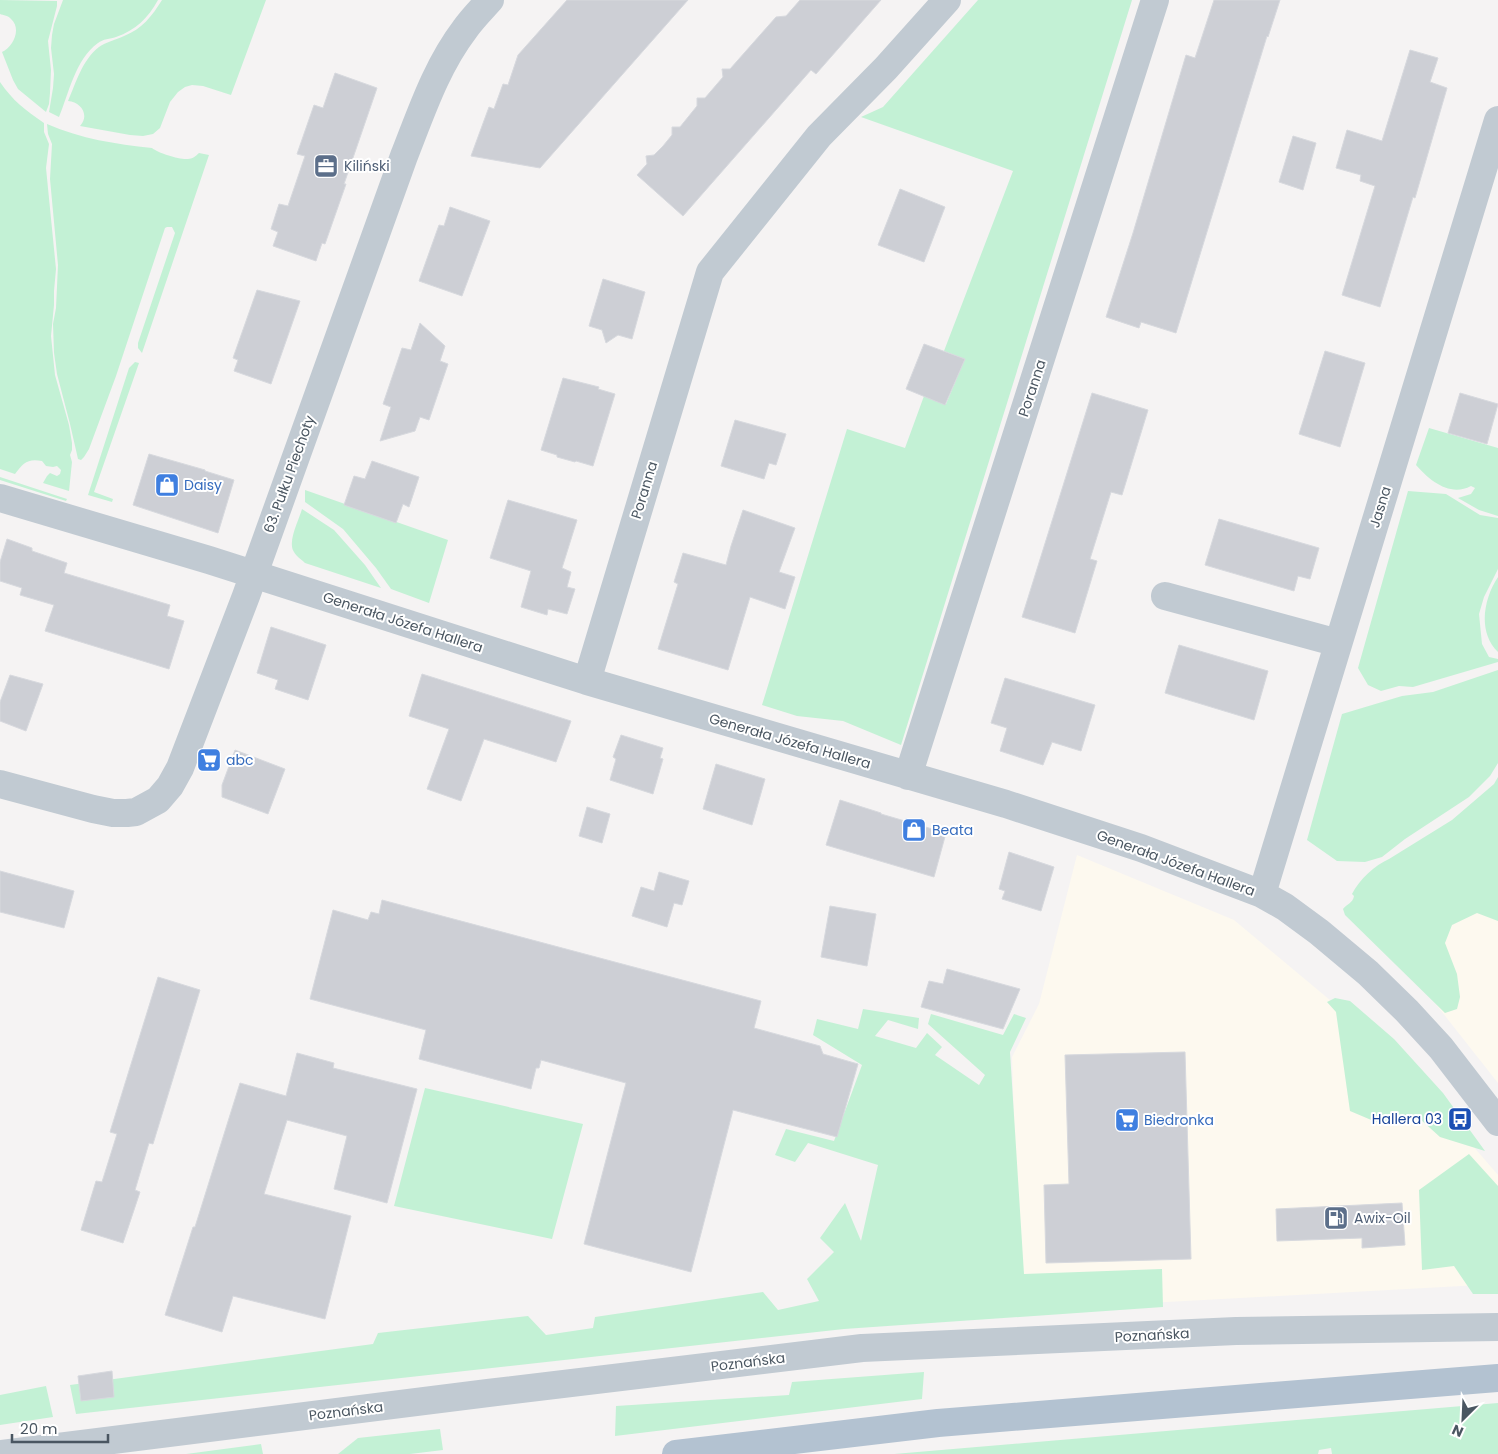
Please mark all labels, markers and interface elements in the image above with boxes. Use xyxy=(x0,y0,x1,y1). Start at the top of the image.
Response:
office icon: Kiliński xyxy=(313,153,339,179)
place label: Kiliński xyxy=(344,156,390,176)
street label: Poranna xyxy=(1013,357,1051,419)
street label: 63. Pułku Piechoty xyxy=(258,412,320,536)
street label: Poranna xyxy=(626,459,662,521)
shop icon: Daisy xyxy=(154,472,180,498)
place label: Daisy xyxy=(184,475,222,495)
street label: Jasna xyxy=(1364,484,1396,530)
street label: Generała Józefa Hallera xyxy=(320,587,486,657)
street label: Generała Józefa Hallera xyxy=(707,708,873,774)
supermarket icon: abc xyxy=(196,747,222,773)
place label: abc xyxy=(226,750,253,770)
shop icon: Beata xyxy=(901,817,927,843)
place label: Beata xyxy=(932,820,973,840)
street label: Generała Józefa Hallera xyxy=(1094,825,1258,901)
bus stop icon: Hallera 03 xyxy=(1447,1106,1473,1132)
supermarket icon: Biedronka xyxy=(1114,1107,1140,1133)
place label: Hallera 03 xyxy=(1372,1109,1442,1129)
place label: Biedronka xyxy=(1144,1110,1214,1130)
fuel station icon: Awix-Oil xyxy=(1323,1205,1349,1231)
place label: Awix-Oil xyxy=(1354,1208,1411,1228)
street label: Poznańska xyxy=(1114,1323,1190,1347)
street label: Poznańska xyxy=(710,1348,786,1376)
north arrow xyxy=(1438,1394,1488,1444)
street label: Poznańska xyxy=(308,1397,384,1425)
scale bar xyxy=(12,1412,109,1444)
text: 20 m xyxy=(20,1418,58,1439)
text: N xyxy=(1449,1420,1467,1442)

